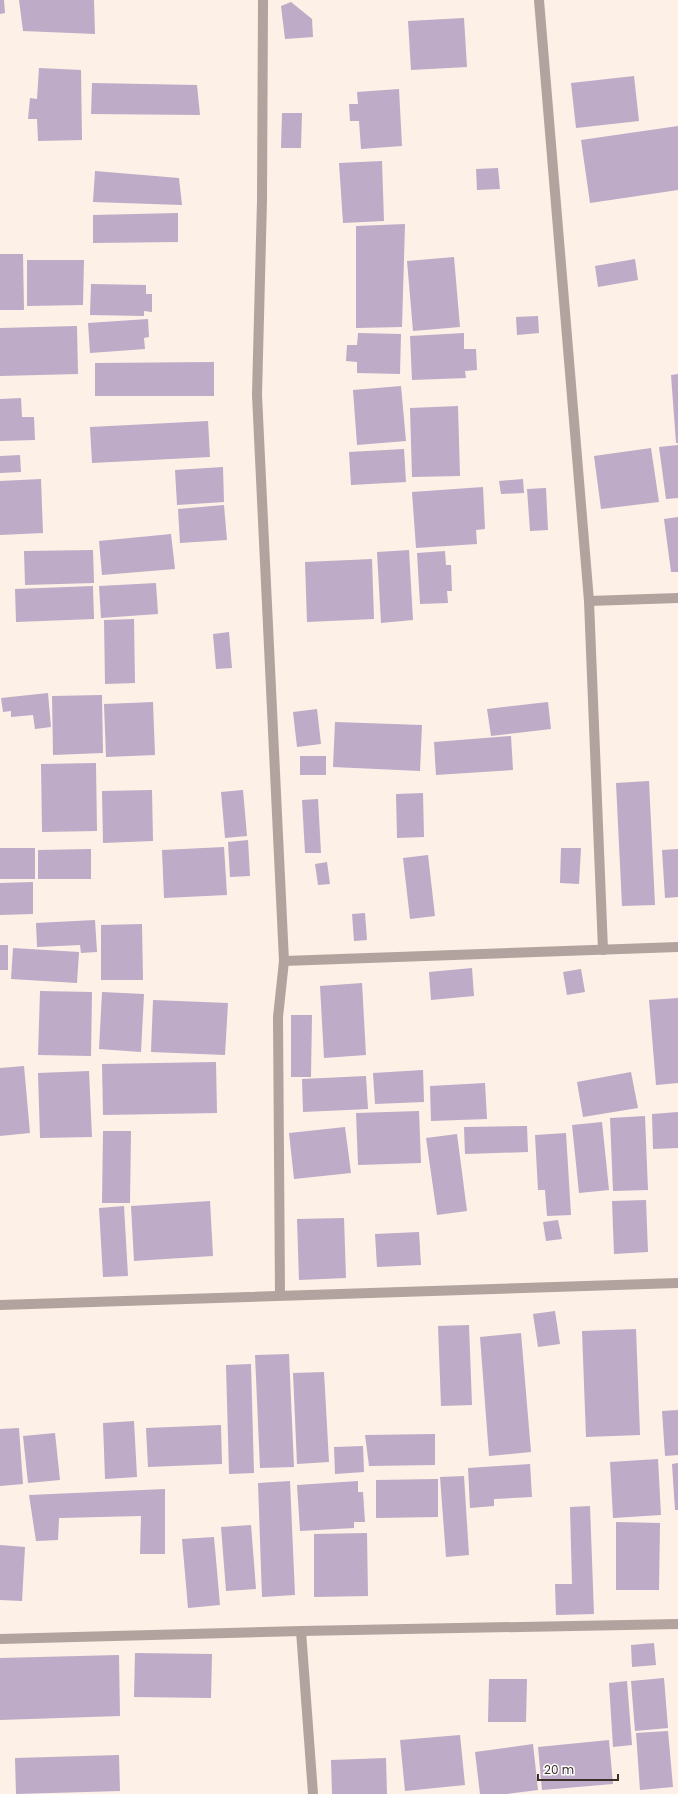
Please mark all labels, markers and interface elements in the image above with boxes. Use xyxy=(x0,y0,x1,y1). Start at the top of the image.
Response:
scale bar xyxy=(538,1756,618,1782)
text: 20 m xyxy=(544,1761,574,1778)

